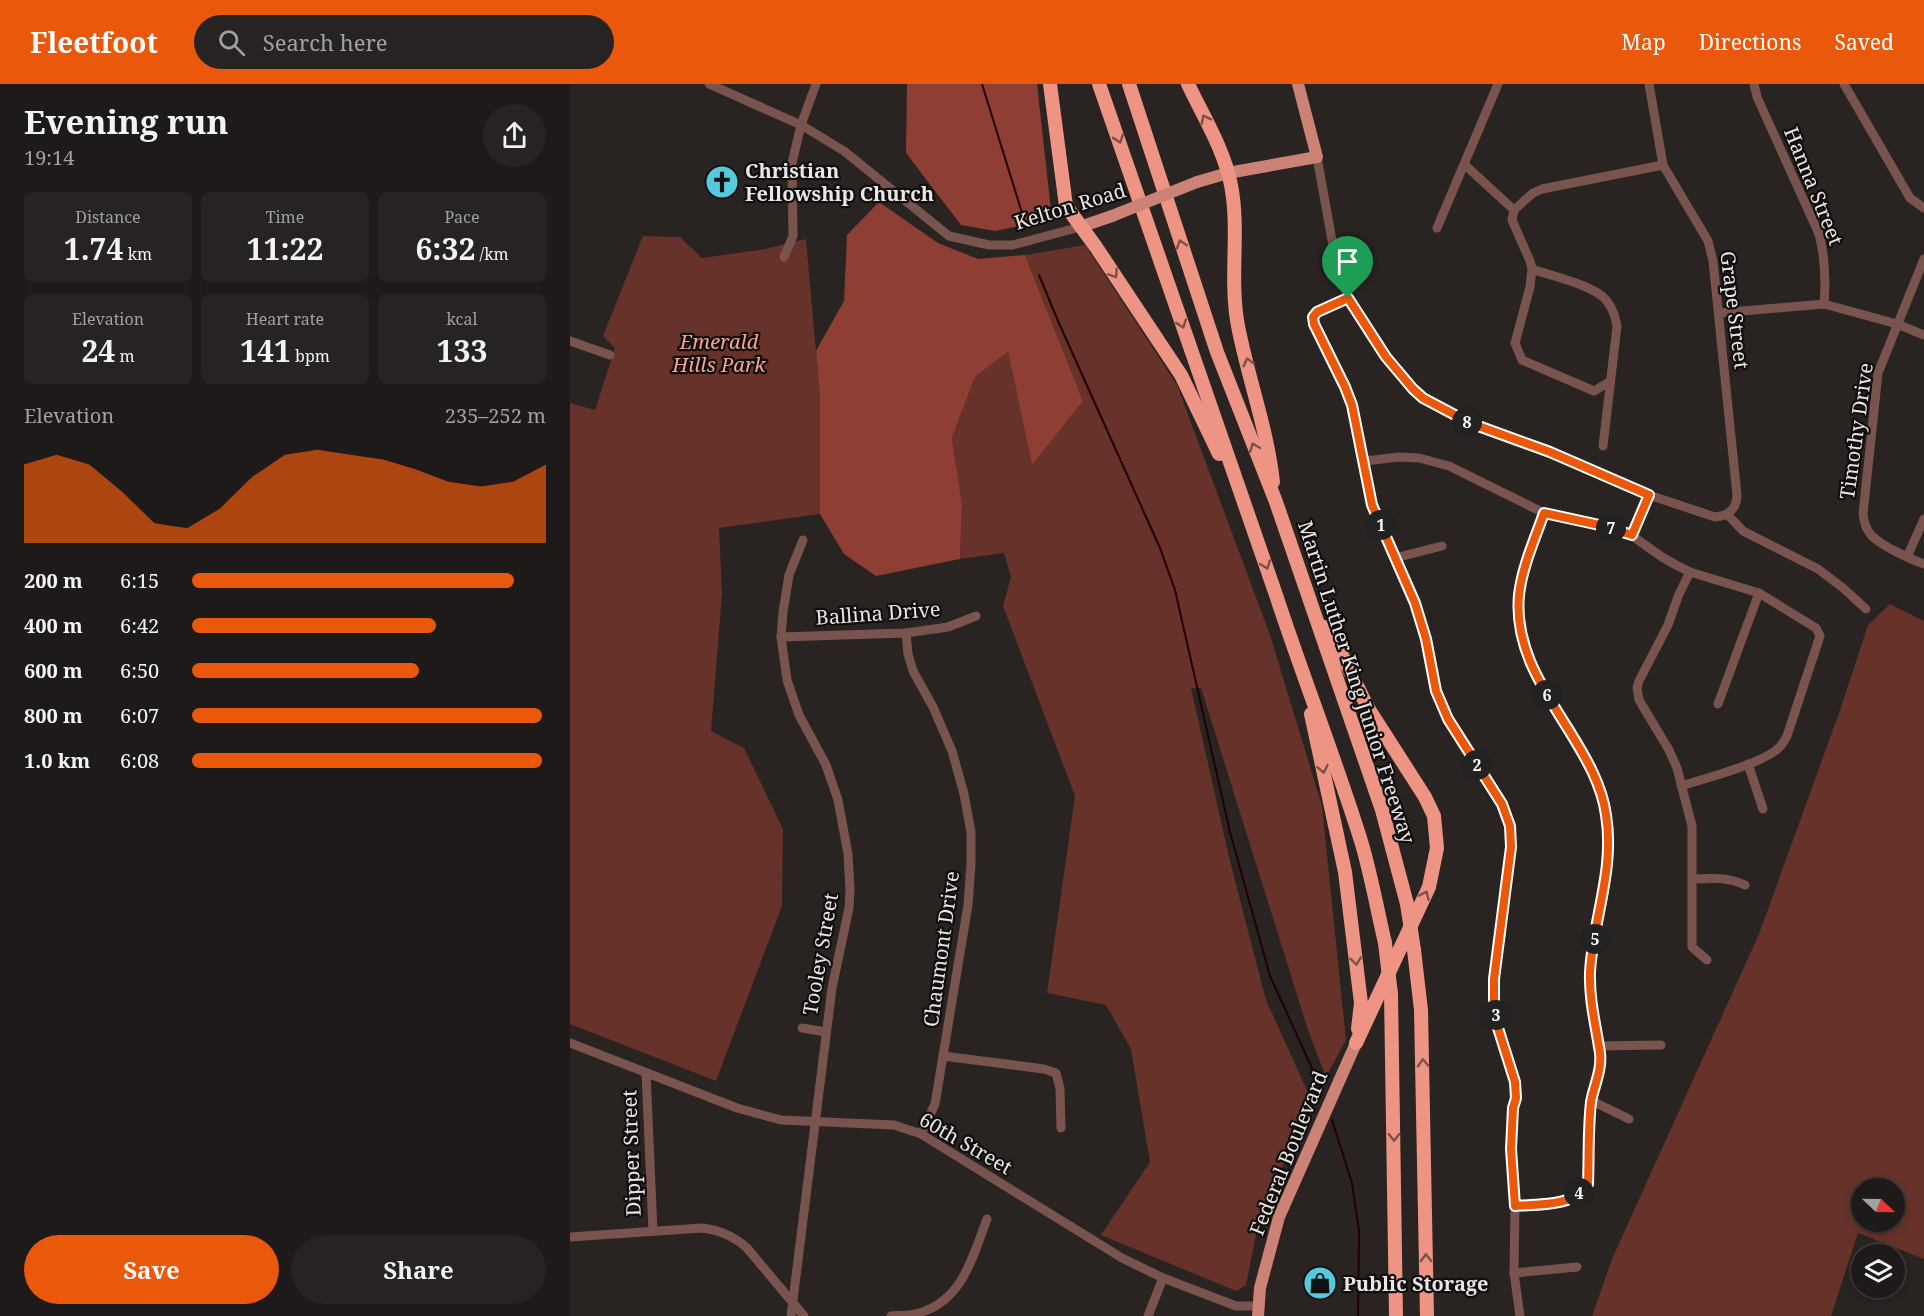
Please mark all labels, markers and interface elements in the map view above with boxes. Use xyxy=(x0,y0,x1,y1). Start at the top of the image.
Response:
search box xyxy=(194,15,614,69)
text: Fleetfoot xyxy=(30,23,158,61)
icon: search xyxy=(215,26,248,59)
text: Search here xyxy=(263,27,388,57)
text: Map xyxy=(1621,28,1666,56)
text: Directions xyxy=(1699,28,1801,56)
text: Saved xyxy=(1834,28,1894,56)
text: Evening run xyxy=(24,99,228,144)
button: share xyxy=(483,104,546,167)
one-way arrow xyxy=(1200,114,1212,125)
street label: Hanna Street xyxy=(1778,123,1850,249)
one-way arrow xyxy=(1112,133,1125,144)
text: 19:14 xyxy=(24,144,74,171)
place label: Christian Fellowship Church xyxy=(745,157,934,207)
church icon: Christian Fellowship Church xyxy=(704,164,740,200)
street label: Kelton Road xyxy=(1011,176,1129,236)
text: Distance xyxy=(75,206,141,228)
text: Time xyxy=(266,206,304,228)
text: Pace xyxy=(444,206,480,228)
text: 1.74 xyxy=(64,228,124,269)
text: 11:22 xyxy=(247,228,323,269)
text: 6:32 xyxy=(415,228,475,269)
pin xyxy=(1322,236,1373,298)
one-way arrow xyxy=(1176,239,1189,250)
text: km xyxy=(124,243,152,265)
text: /km xyxy=(475,243,509,265)
icon: arrive xyxy=(1331,245,1364,278)
street label: Grape Street xyxy=(1714,250,1756,370)
one-way arrow xyxy=(1107,267,1118,278)
text: Elevation xyxy=(72,308,144,330)
text: Heart rate xyxy=(246,308,324,330)
text: kcal xyxy=(447,308,477,330)
one-way arrow xyxy=(1175,318,1187,329)
park label: Emerald Hills Park xyxy=(671,328,766,378)
text: 24 xyxy=(81,330,115,371)
text: 141 xyxy=(240,330,291,371)
text: 133 xyxy=(437,330,487,371)
text: m xyxy=(115,345,135,367)
text: bpm xyxy=(291,345,330,367)
one-way arrow xyxy=(1242,357,1255,367)
street label: Timothy Drive xyxy=(1833,361,1879,501)
text: Elevation xyxy=(24,402,114,429)
text: 235–252 m xyxy=(445,402,546,429)
pin: 8 xyxy=(1452,407,1482,437)
text: 8 xyxy=(1462,411,1472,433)
one-way arrow xyxy=(1249,442,1262,453)
pin: 1 xyxy=(1366,510,1396,540)
pin: 7 xyxy=(1596,513,1626,543)
text: 1 xyxy=(1376,514,1386,536)
street label: Martin Luther King Junior Freeway xyxy=(1292,517,1422,847)
text: 7 xyxy=(1606,517,1616,539)
one-way arrow xyxy=(1258,559,1271,570)
text: 200 m xyxy=(24,567,83,594)
text: 6:15 xyxy=(120,567,159,594)
street label: Ballina Drive xyxy=(815,595,941,631)
text: 400 m xyxy=(24,612,83,639)
text: 6:42 xyxy=(120,612,159,639)
text: 600 m xyxy=(24,657,83,684)
text: 6:50 xyxy=(120,657,159,684)
pin: 6 xyxy=(1532,680,1562,710)
text: 6 xyxy=(1542,684,1552,706)
text: 800 m xyxy=(24,702,83,729)
text: 6:07 xyxy=(120,702,159,729)
text: 1.0 km xyxy=(24,747,90,774)
text: 6:08 xyxy=(120,747,159,774)
pin: 2 xyxy=(1462,750,1492,780)
text: 2 xyxy=(1472,754,1482,776)
one-way arrow xyxy=(1316,764,1329,774)
street label: Chaumont Drive xyxy=(917,869,965,1029)
one-way arrow xyxy=(1418,890,1430,901)
street label: Tooley Street xyxy=(796,891,844,1017)
pin: 5 xyxy=(1580,924,1610,954)
text: 5 xyxy=(1590,928,1600,950)
one-way arrow xyxy=(1349,957,1362,966)
pin: 3 xyxy=(1481,1000,1511,1030)
text: 3 xyxy=(1491,1004,1501,1026)
one-way arrow xyxy=(1416,1058,1429,1067)
street label: Federal Boulevard xyxy=(1243,1067,1333,1239)
street label: Dipper Street xyxy=(615,1089,647,1217)
street label: 60th Street xyxy=(915,1106,1017,1180)
one-way arrow xyxy=(1388,1132,1400,1141)
pin: 4 xyxy=(1564,1178,1594,1208)
north arrow xyxy=(1851,1178,1905,1232)
map controls xyxy=(1851,1178,1905,1298)
text: 4 xyxy=(1574,1182,1584,1204)
button: Save xyxy=(24,1235,279,1304)
button: Share xyxy=(291,1235,546,1304)
button: layers xyxy=(1851,1244,1905,1298)
one-way arrow xyxy=(1420,1253,1432,1262)
shop icon: Public Storage xyxy=(1302,1265,1338,1301)
place label: Public Storage xyxy=(1343,1270,1489,1297)

